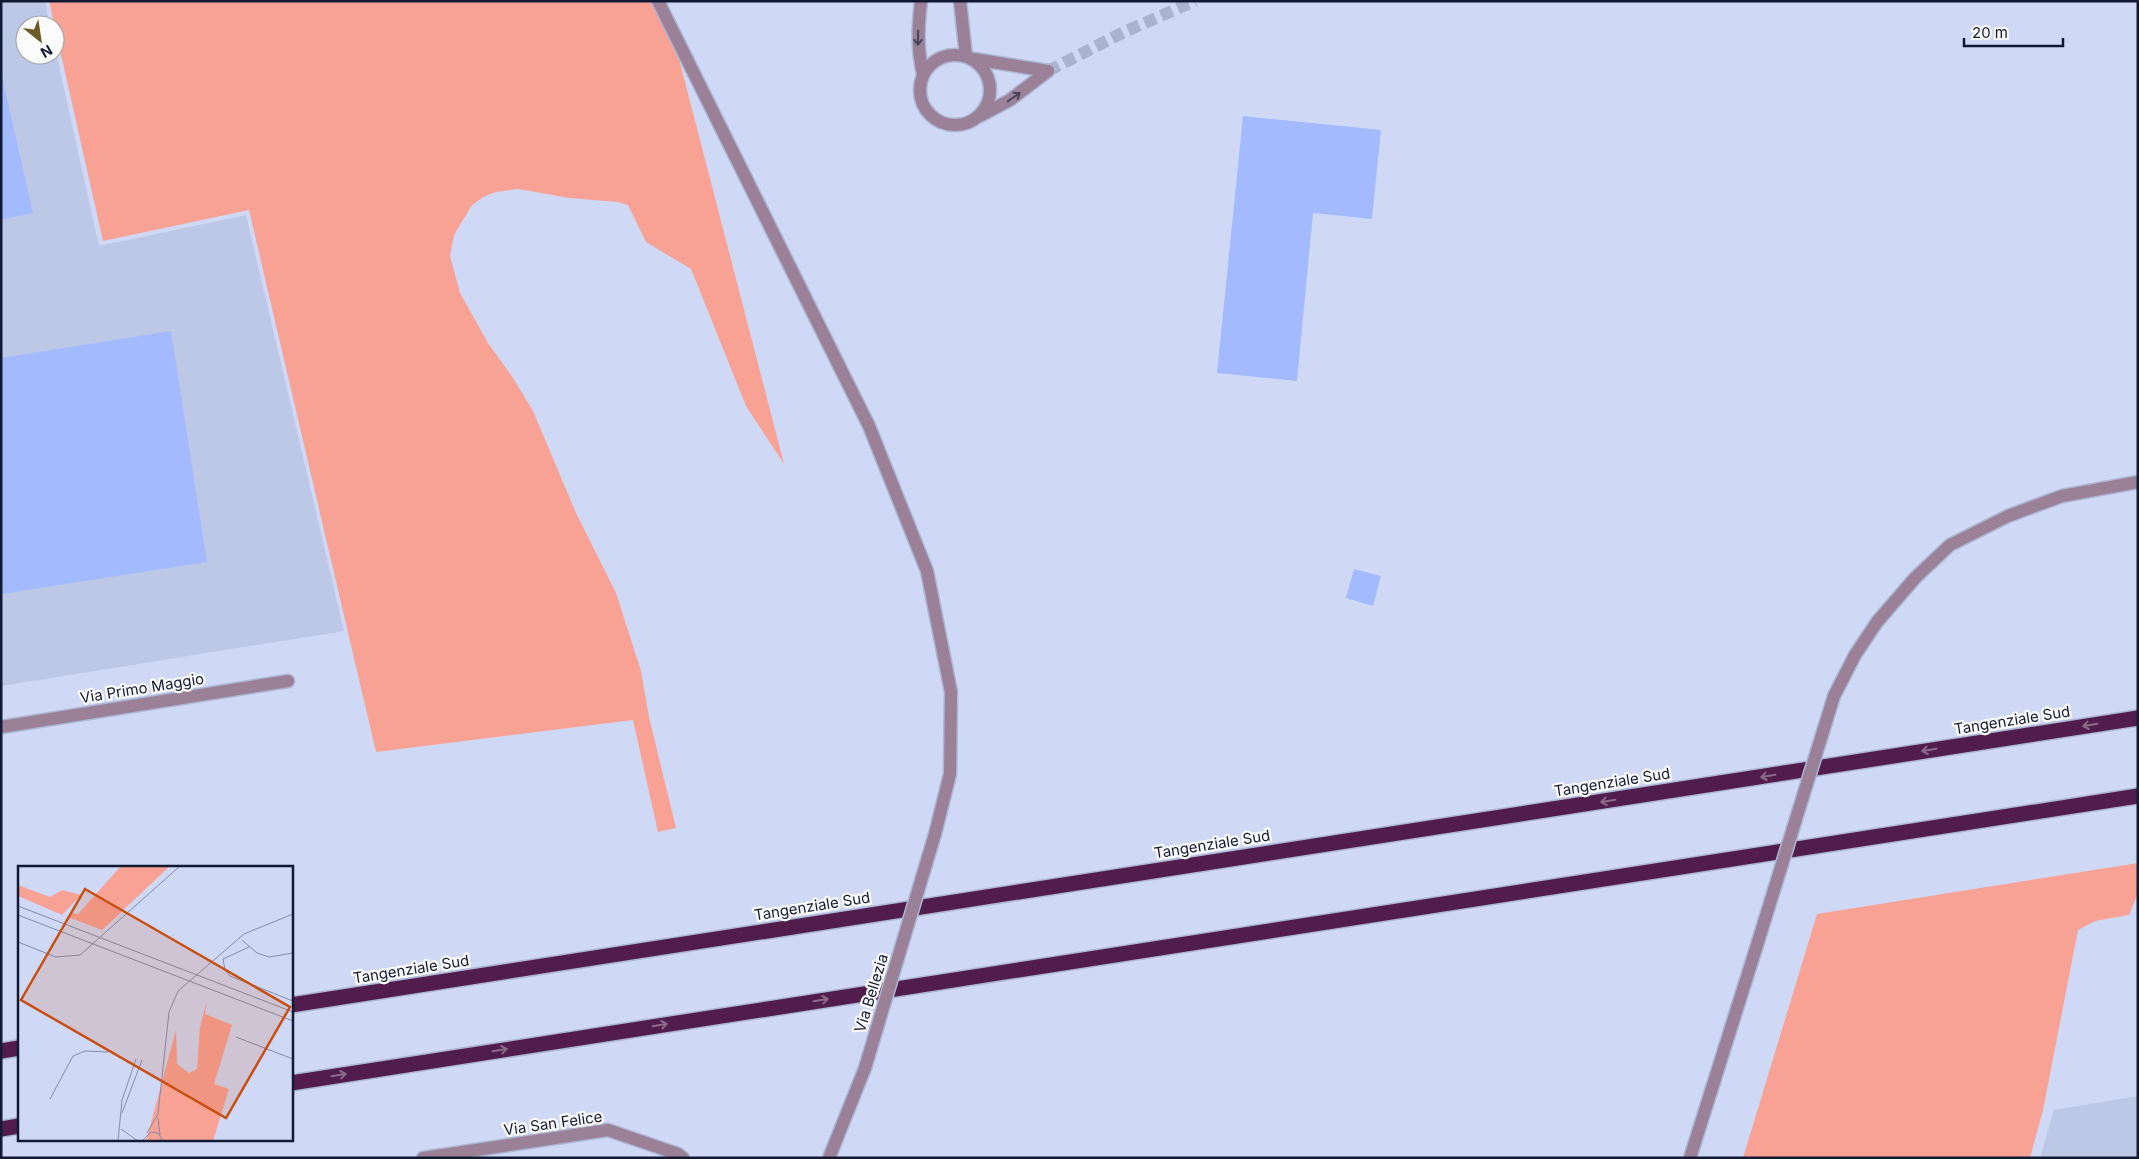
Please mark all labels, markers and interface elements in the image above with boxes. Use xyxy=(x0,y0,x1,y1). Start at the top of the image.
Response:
north arrow xyxy=(15,15,65,65)
scale bar xyxy=(1964,15,2063,47)
text: 20 m xyxy=(1972,23,2008,42)
one-way arrow xyxy=(913,30,923,46)
text: N xyxy=(38,42,56,62)
one-way arrow xyxy=(1006,92,1020,102)
street label: Via Primo Maggio xyxy=(79,669,205,707)
street label: Tangenziale Sud xyxy=(1953,701,2071,739)
one-way arrow xyxy=(2082,721,2098,731)
one-way arrow xyxy=(1921,746,1937,756)
street label: Tangenziale Sud xyxy=(1553,763,1671,801)
one-way arrow xyxy=(1761,771,1777,781)
one-way arrow xyxy=(1600,796,1616,806)
street label: Tangenziale Sud xyxy=(1153,825,1271,863)
inset map xyxy=(18,866,292,1142)
street label: Tangenziale Sud xyxy=(753,887,871,925)
street label: Tangenziale Sud xyxy=(352,950,470,988)
street label: Via Bellezia xyxy=(850,951,892,1035)
one-way arrow xyxy=(813,994,829,1004)
one-way arrow xyxy=(652,1019,668,1029)
one-way arrow xyxy=(492,1045,508,1055)
one-way arrow xyxy=(331,1070,347,1080)
street label: Via San Felice xyxy=(502,1107,604,1139)

